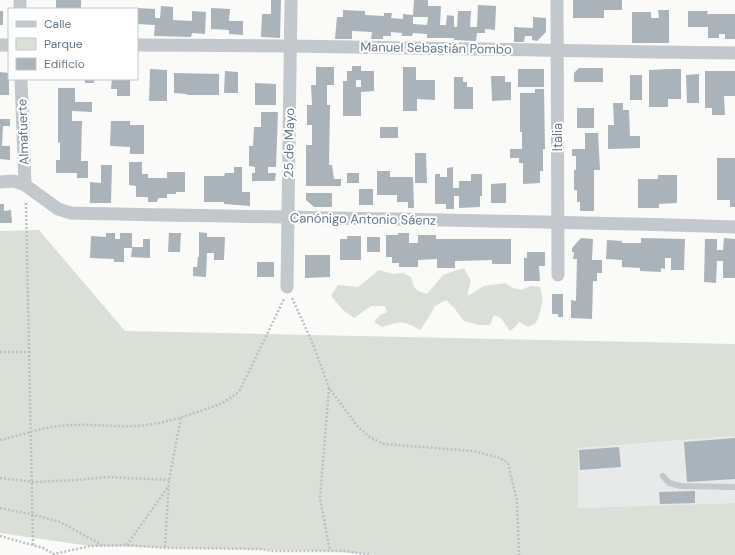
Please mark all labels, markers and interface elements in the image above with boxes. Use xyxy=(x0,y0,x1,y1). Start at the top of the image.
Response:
legend xyxy=(8,8,138,80)
text: Calle xyxy=(44,16,71,32)
text: Parque xyxy=(44,36,83,52)
street label: Manuel Sebastián Pombo xyxy=(360,38,512,58)
text: Edificio xyxy=(44,56,85,72)
street label: Almafuerte xyxy=(13,98,33,166)
street label: 25 de Mayo xyxy=(280,108,298,178)
street label: Italia xyxy=(549,123,566,151)
street label: Canónigo Antonio Sáenz xyxy=(290,209,436,229)

